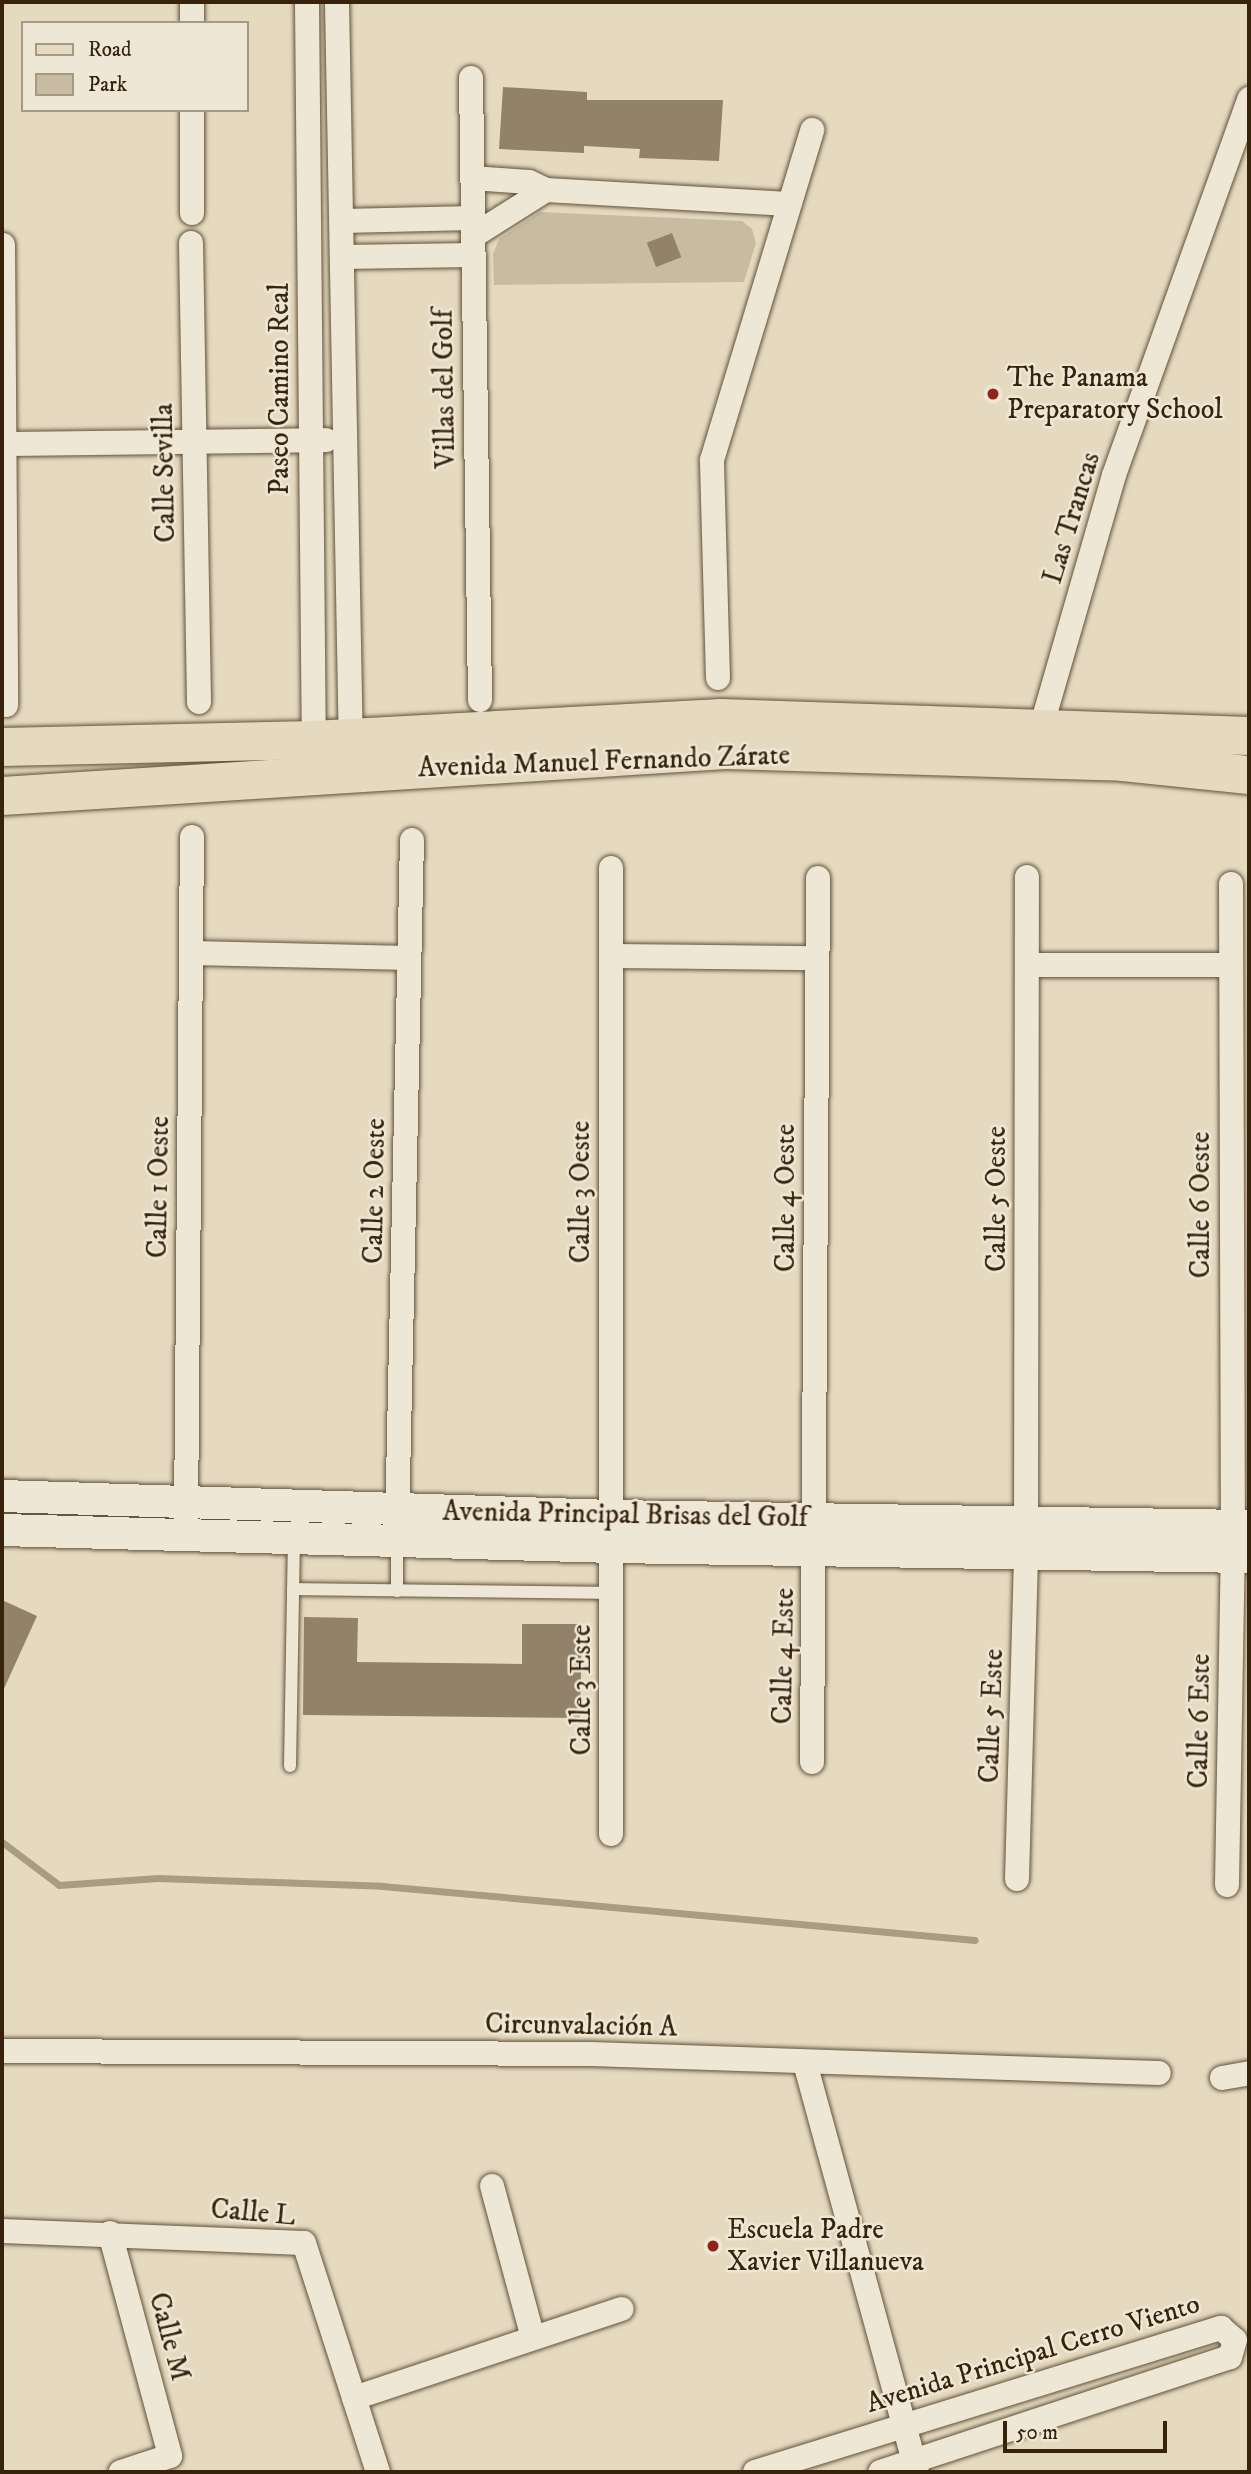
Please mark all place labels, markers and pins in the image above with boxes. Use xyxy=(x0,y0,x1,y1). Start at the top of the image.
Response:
place label: The Panama Preparatory School xyxy=(1007,361,1223,427)
marker: The Panama Preparatory School xyxy=(985,386,1001,402)
place label: Escuela Padre Xavier Villanueva xyxy=(727,2213,924,2279)
marker: Escuela Padre Xavier Villanueva xyxy=(705,2238,721,2254)

